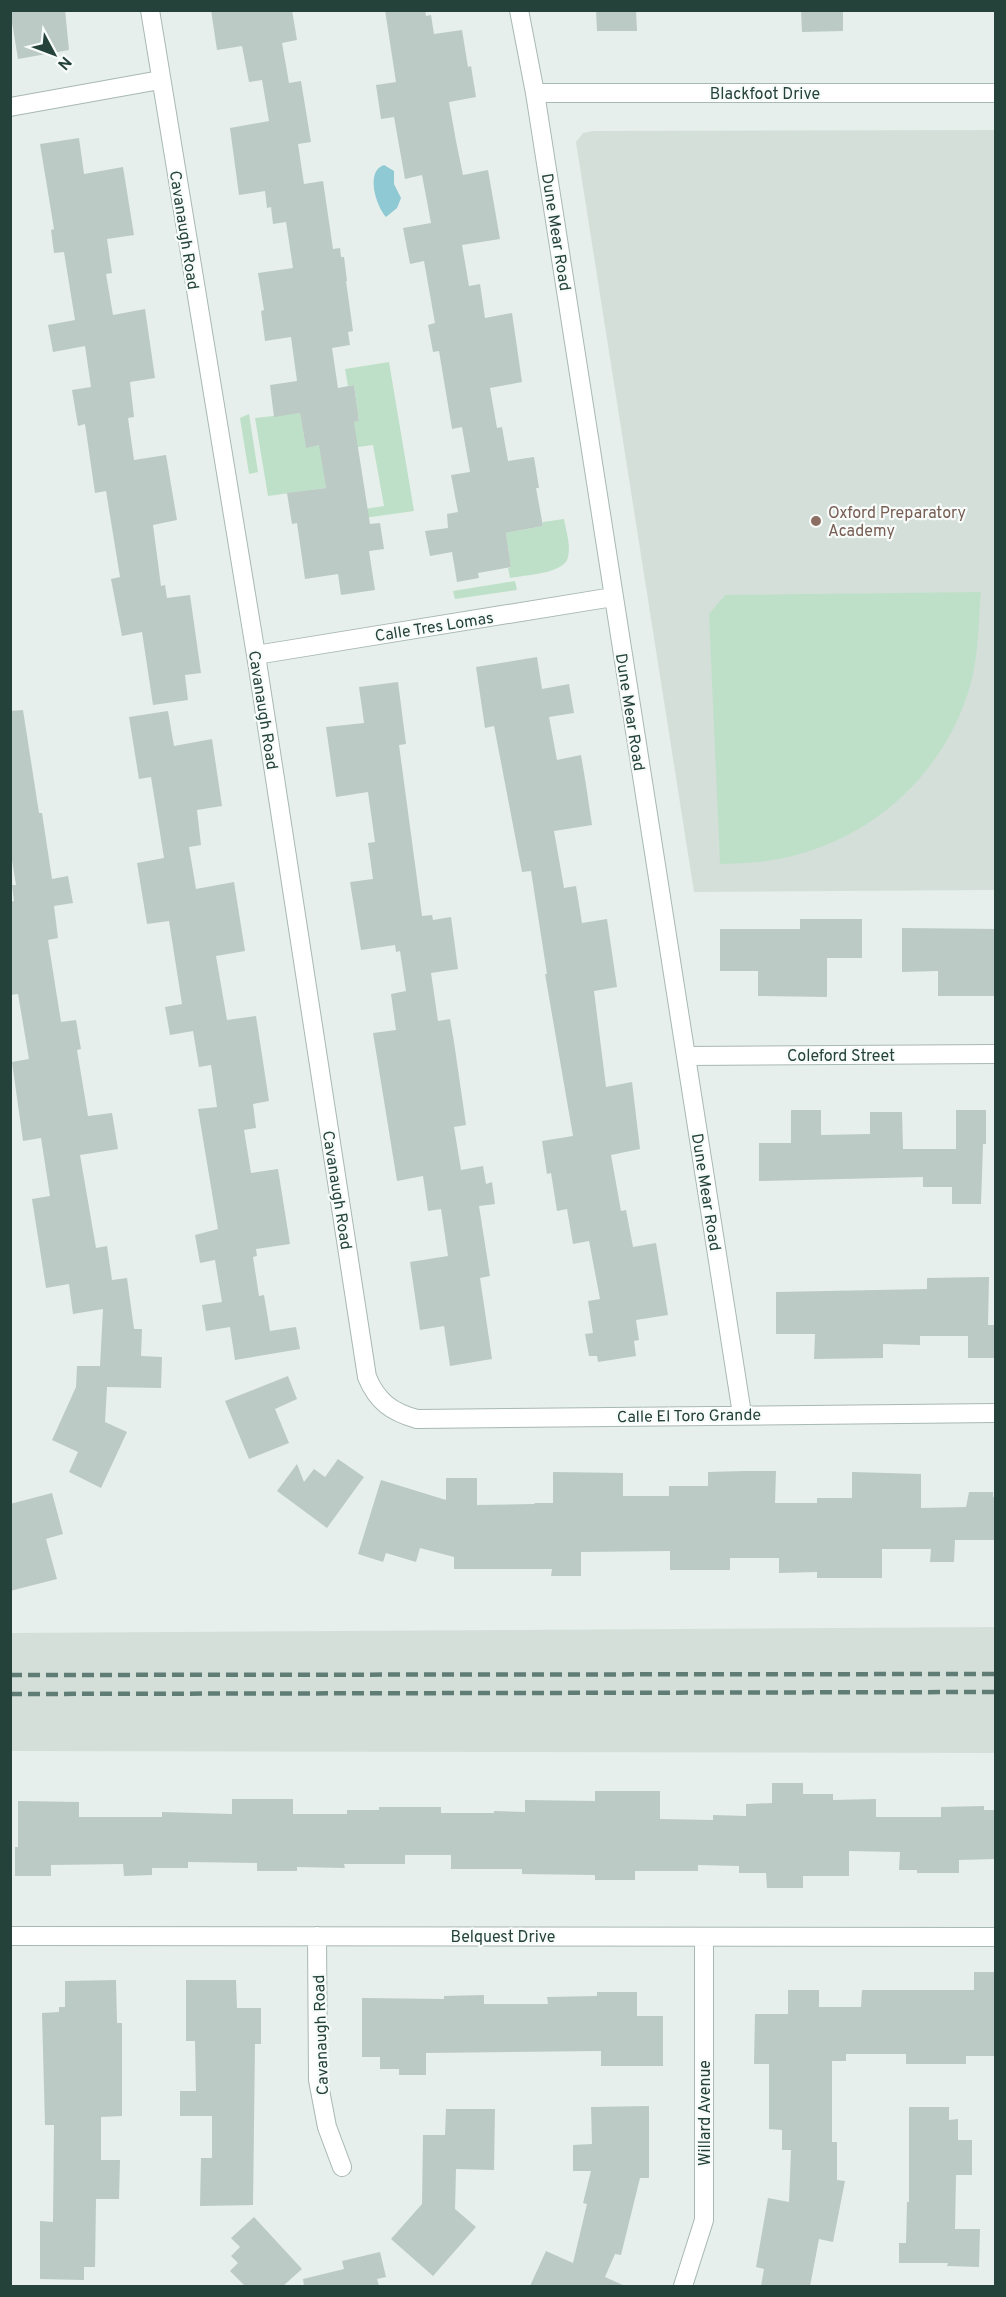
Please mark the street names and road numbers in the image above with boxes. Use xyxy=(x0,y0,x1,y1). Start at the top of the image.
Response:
street label: Blackfoot Drive xyxy=(710,85,820,105)
street label: Cavanaugh Road xyxy=(164,169,202,291)
street label: Dune Mear Road xyxy=(536,172,574,293)
street label: Calle Tres Lomas xyxy=(374,609,495,647)
street label: Cavanaugh Road xyxy=(243,649,281,771)
street label: Dune Mear Road xyxy=(610,652,648,773)
street label: Coleford Street xyxy=(787,1047,895,1067)
street label: Cavanaugh Road xyxy=(317,1129,355,1251)
street label: Dune Mear Road xyxy=(686,1132,724,1253)
street label: Calle El Toro Grande xyxy=(617,1406,761,1428)
street label: Belquest Drive xyxy=(451,1928,555,1948)
street label: Cavanaugh Road xyxy=(310,1974,334,2095)
street label: Willard Avenue xyxy=(696,2060,716,2166)

